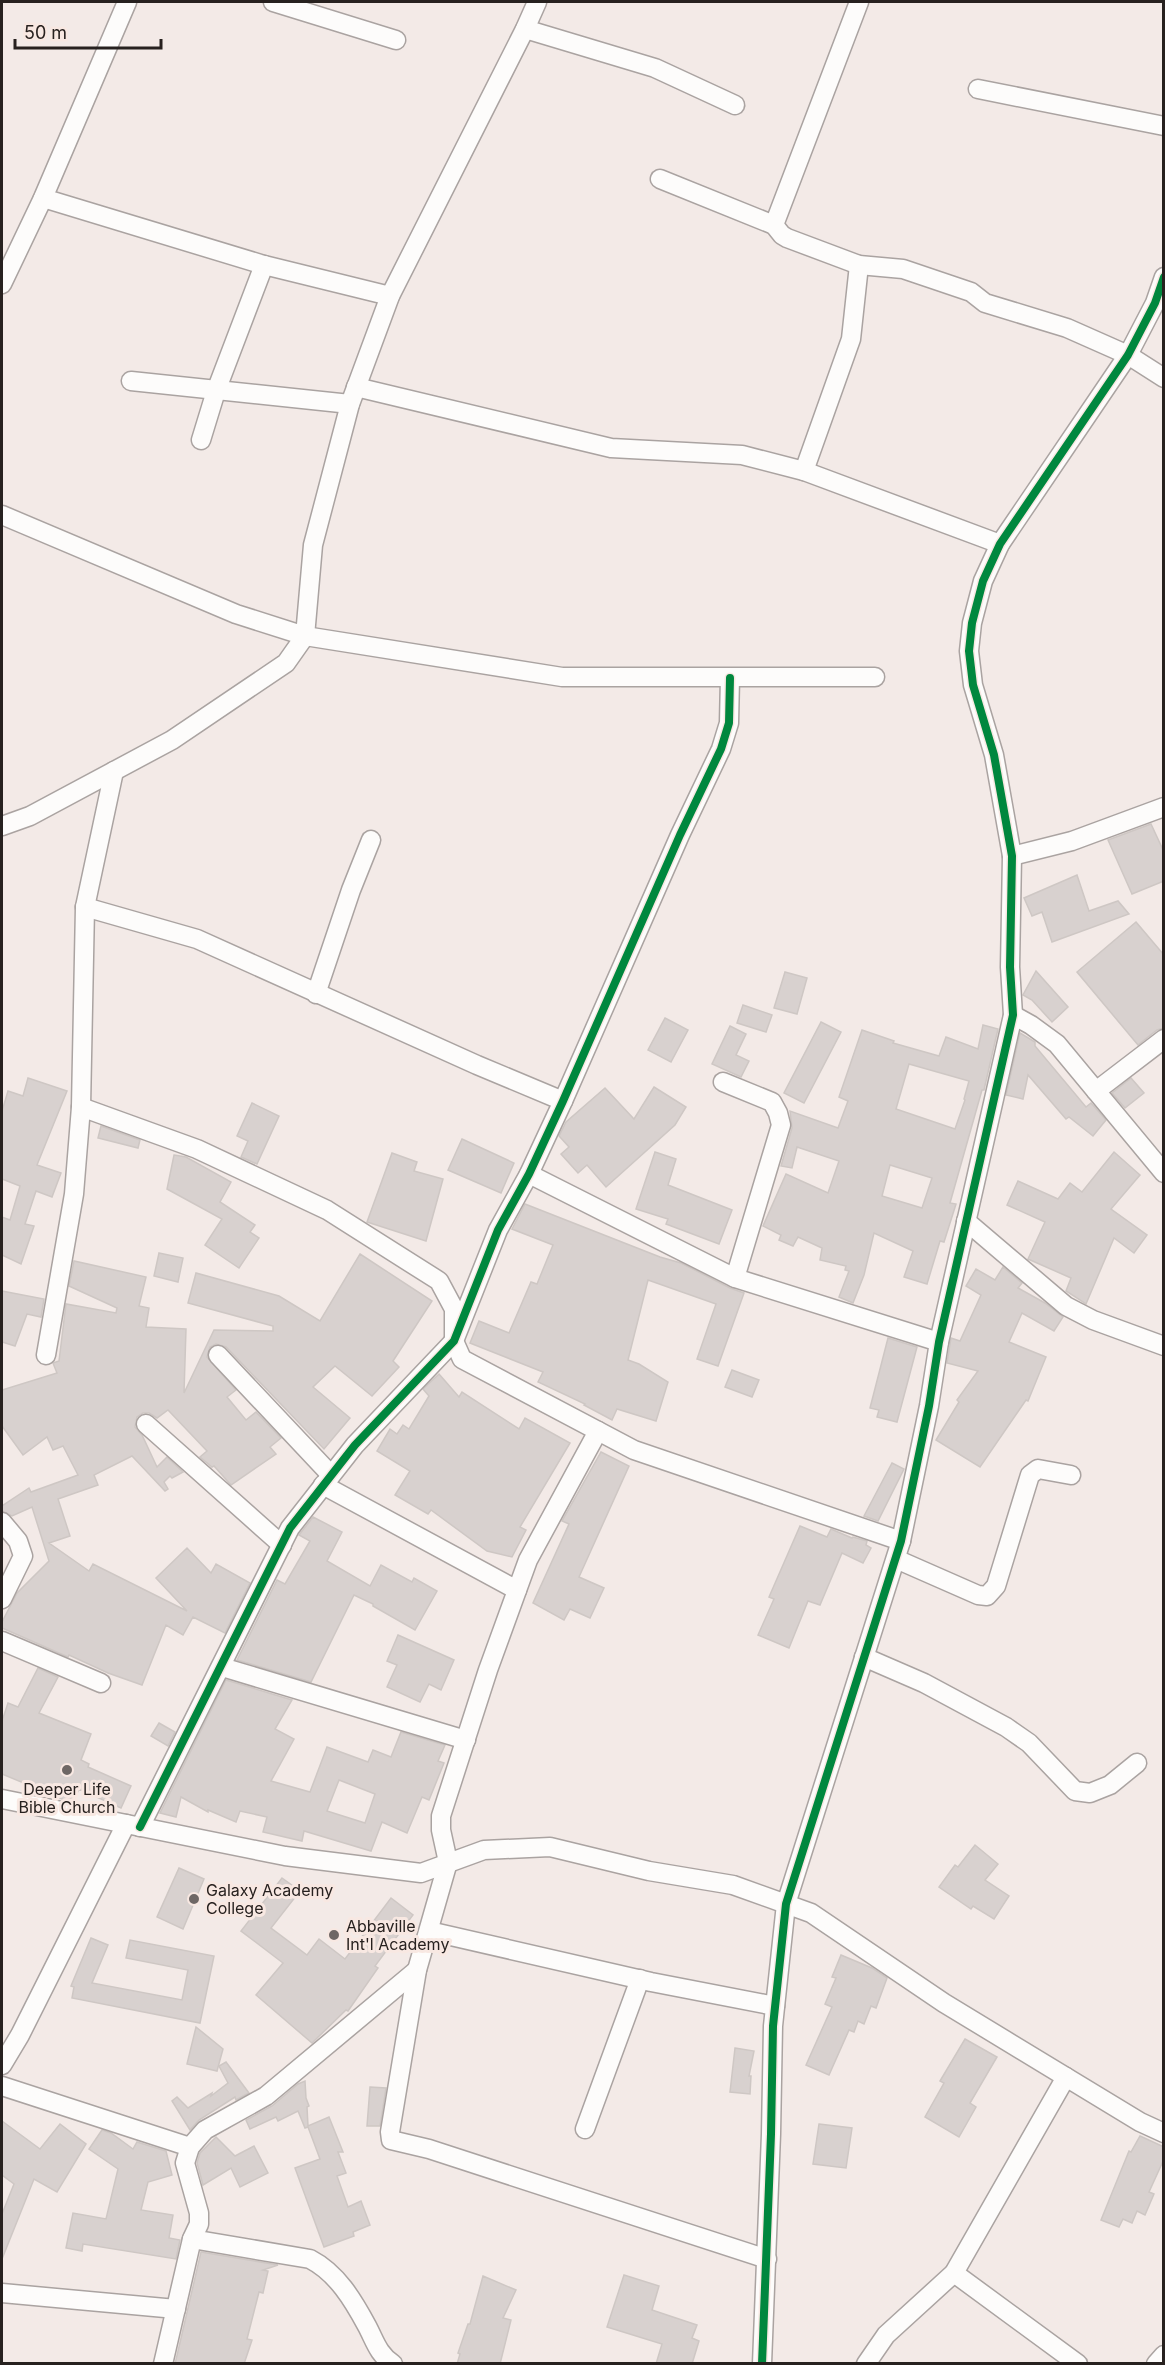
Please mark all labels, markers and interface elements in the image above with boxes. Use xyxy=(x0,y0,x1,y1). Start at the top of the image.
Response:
scale bar xyxy=(15,12,160,50)
text: 50 m xyxy=(24,22,67,43)
marker: Deeper Life Bible Church xyxy=(60,1763,74,1777)
place label: Deeper Life Bible Church xyxy=(19,1779,115,1817)
place label: Galaxy Academy College xyxy=(206,1880,333,1918)
marker: Galaxy Academy College xyxy=(187,1892,201,1906)
place label: Abbaville Int'l Academy xyxy=(346,1916,449,1954)
marker: Abbaville Int'l Academy xyxy=(327,1928,341,1942)

